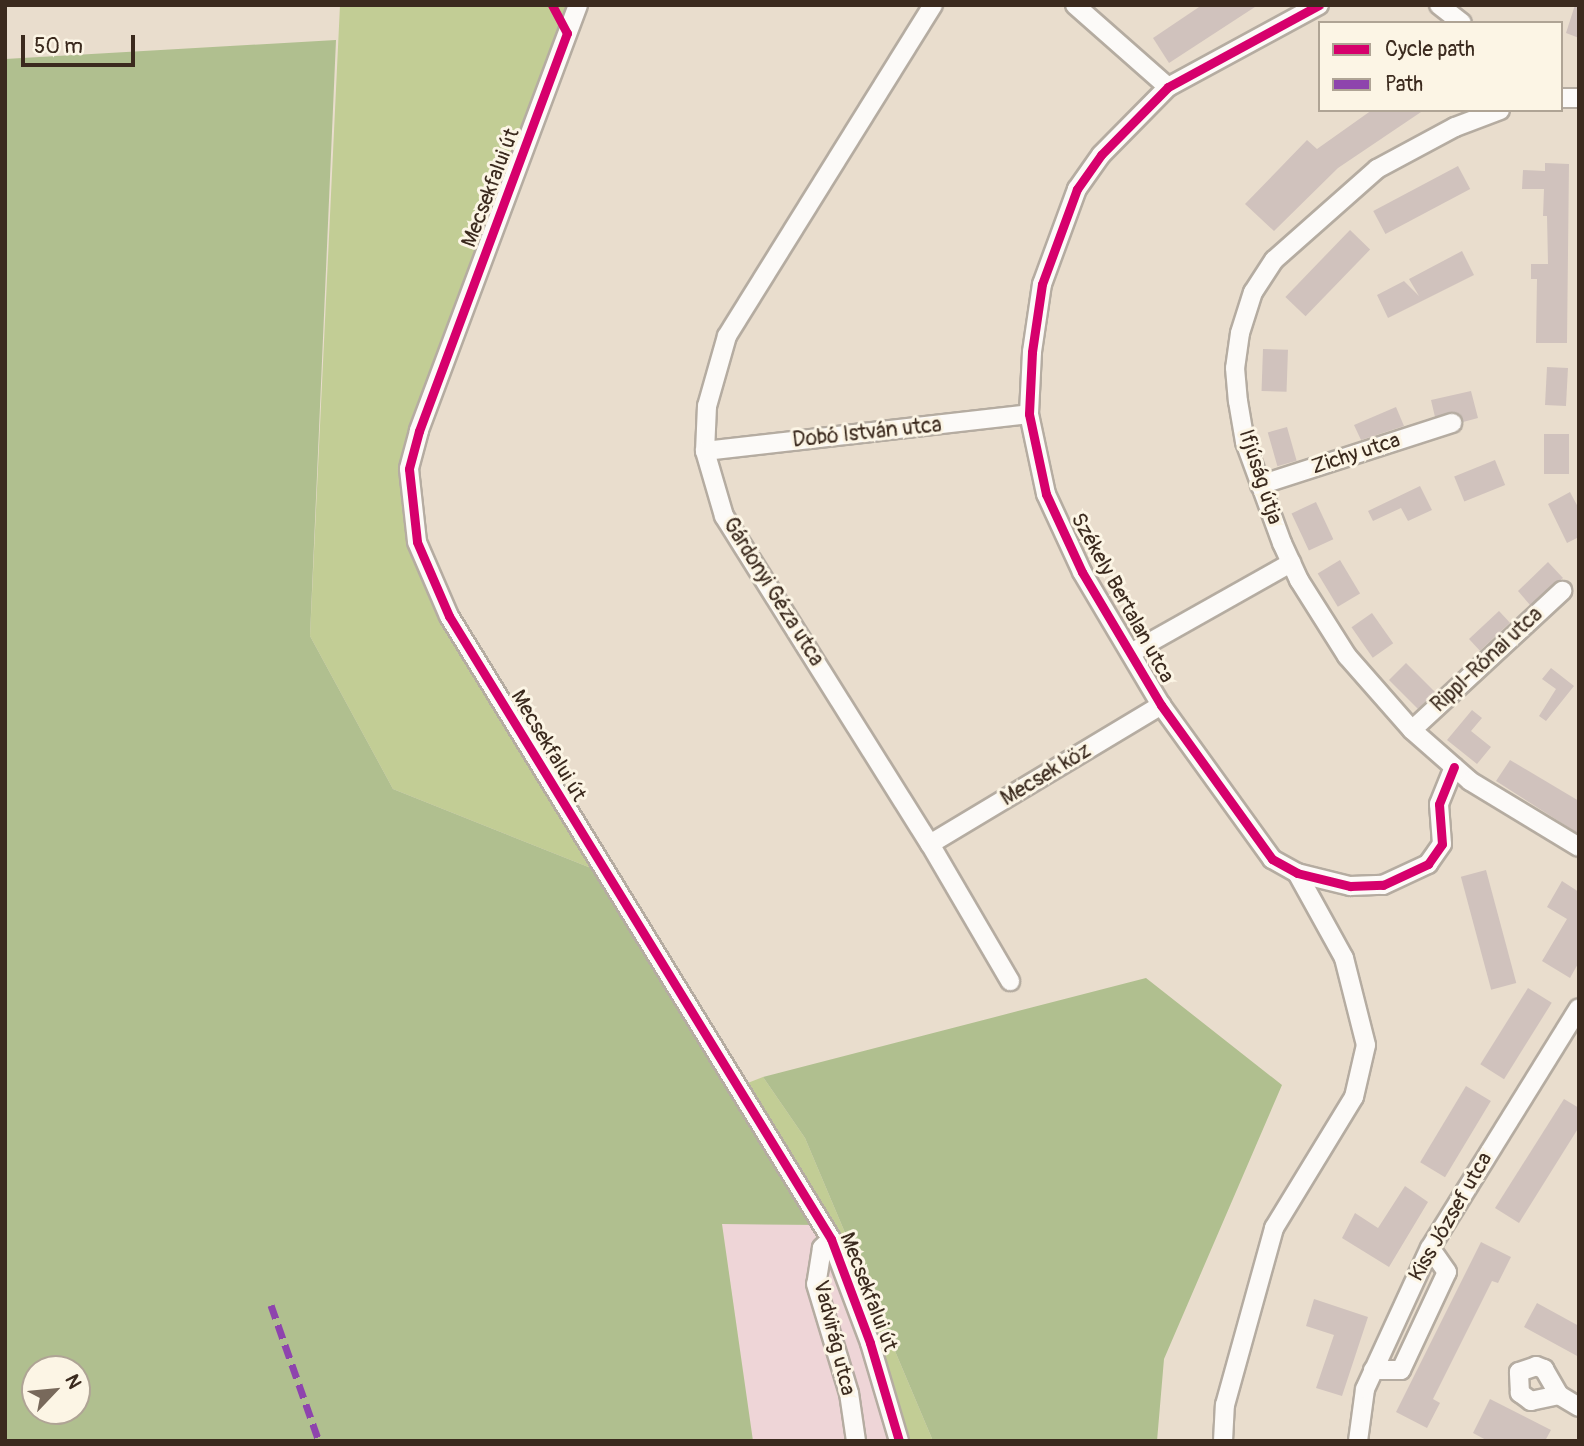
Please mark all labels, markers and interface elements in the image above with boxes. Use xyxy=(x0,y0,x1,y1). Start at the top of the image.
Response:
scale bar xyxy=(24,21,138,65)
legend xyxy=(1318,21,1563,112)
text: 50 m xyxy=(34,33,83,60)
text: Cycle path xyxy=(1385,36,1475,63)
text: Path xyxy=(1385,71,1423,98)
street label: Mecsekfalui út xyxy=(457,125,525,251)
street label: Dobó István utca xyxy=(791,413,943,453)
street label: Ifjúság útja xyxy=(1233,426,1287,528)
street label: Zichy utca xyxy=(1309,428,1403,480)
street label: Székely Bertalan utca xyxy=(1065,509,1179,687)
street label: Gárdonyi Géza utca xyxy=(717,513,829,671)
street label: Rippl-Rónai utca xyxy=(1426,602,1548,718)
street label: Mecsekfalui út xyxy=(505,686,591,806)
street label: Mecsek köz xyxy=(996,738,1096,812)
street label: Kiss József utca xyxy=(1404,1148,1498,1286)
street label: Mecsekfalui út xyxy=(834,1229,902,1355)
street label: Vadvirág utca xyxy=(808,1278,860,1398)
north arrow xyxy=(21,1355,91,1425)
text: N xyxy=(59,1371,87,1393)

